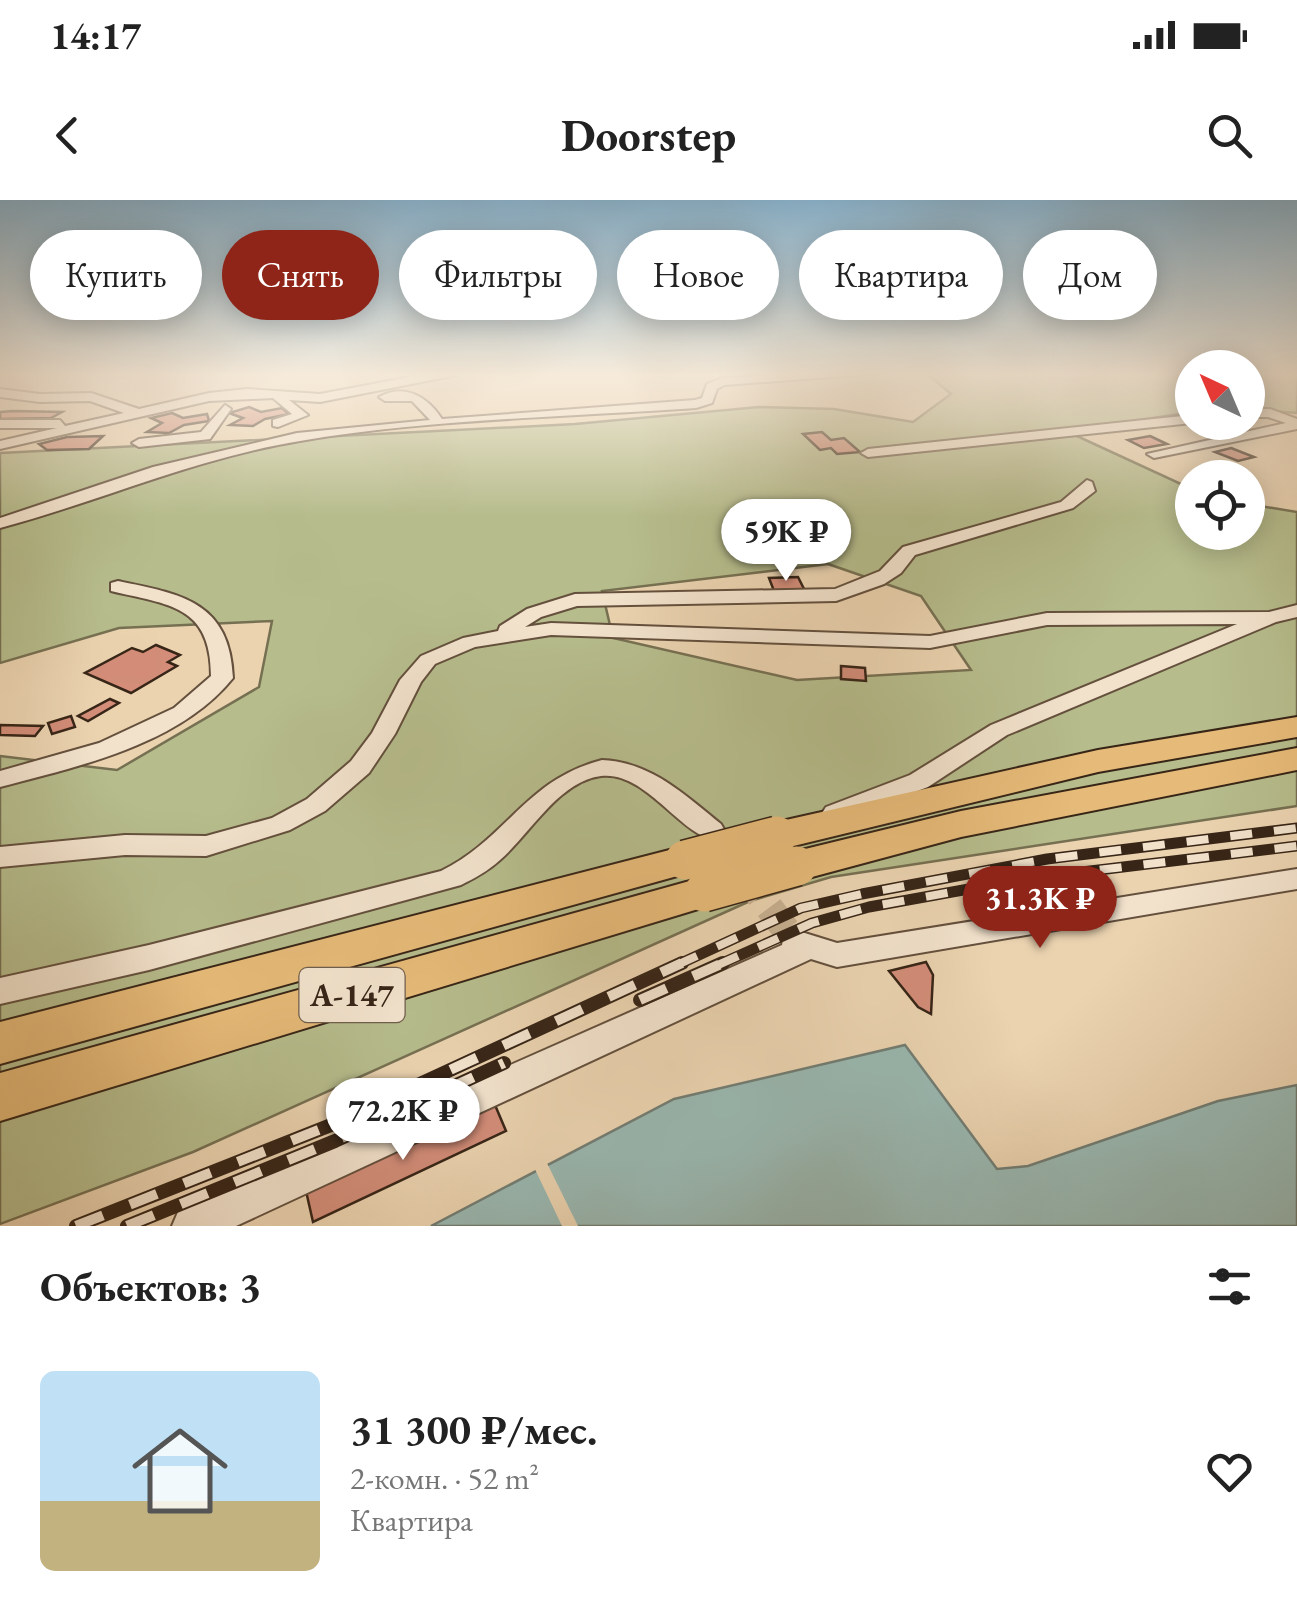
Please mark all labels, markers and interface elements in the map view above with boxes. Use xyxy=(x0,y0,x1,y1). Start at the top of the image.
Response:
text: 14:17 xyxy=(50,11,141,60)
text: Doorstep xyxy=(561,106,736,164)
icon: back xyxy=(40,108,95,163)
icon: search xyxy=(1202,108,1257,163)
chip: Купить xyxy=(30,230,202,320)
chip: Снять xyxy=(222,230,379,320)
chip: Фильтры xyxy=(399,230,597,320)
chip: Новое xyxy=(617,230,779,320)
chip: Квартира xyxy=(799,230,1003,320)
chip: Дом xyxy=(1023,230,1157,320)
north arrow xyxy=(1175,350,1265,440)
map controls xyxy=(1175,350,1265,550)
button: locate xyxy=(1175,460,1265,550)
pin: 59K ₽ xyxy=(716,499,856,584)
text: 59K ₽ xyxy=(743,510,829,552)
pin: 31.3K ₽ xyxy=(948,866,1132,951)
text: 31.3K ₽ xyxy=(985,877,1095,919)
road number: А-147 xyxy=(300,968,404,1022)
pin: 72.2K ₽ xyxy=(311,1078,495,1163)
text: 72.2K ₽ xyxy=(348,1089,458,1131)
text: Объектов: 3 xyxy=(40,1259,261,1314)
icon: filters xyxy=(1202,1259,1257,1314)
text: 31 300 ₽/мес. xyxy=(350,1402,597,1457)
icon: home xyxy=(120,1411,240,1531)
icon: heart xyxy=(1202,1444,1257,1499)
text: 2-комн. · 52 m² xyxy=(350,1457,539,1499)
text: Квартира xyxy=(350,1499,473,1541)

